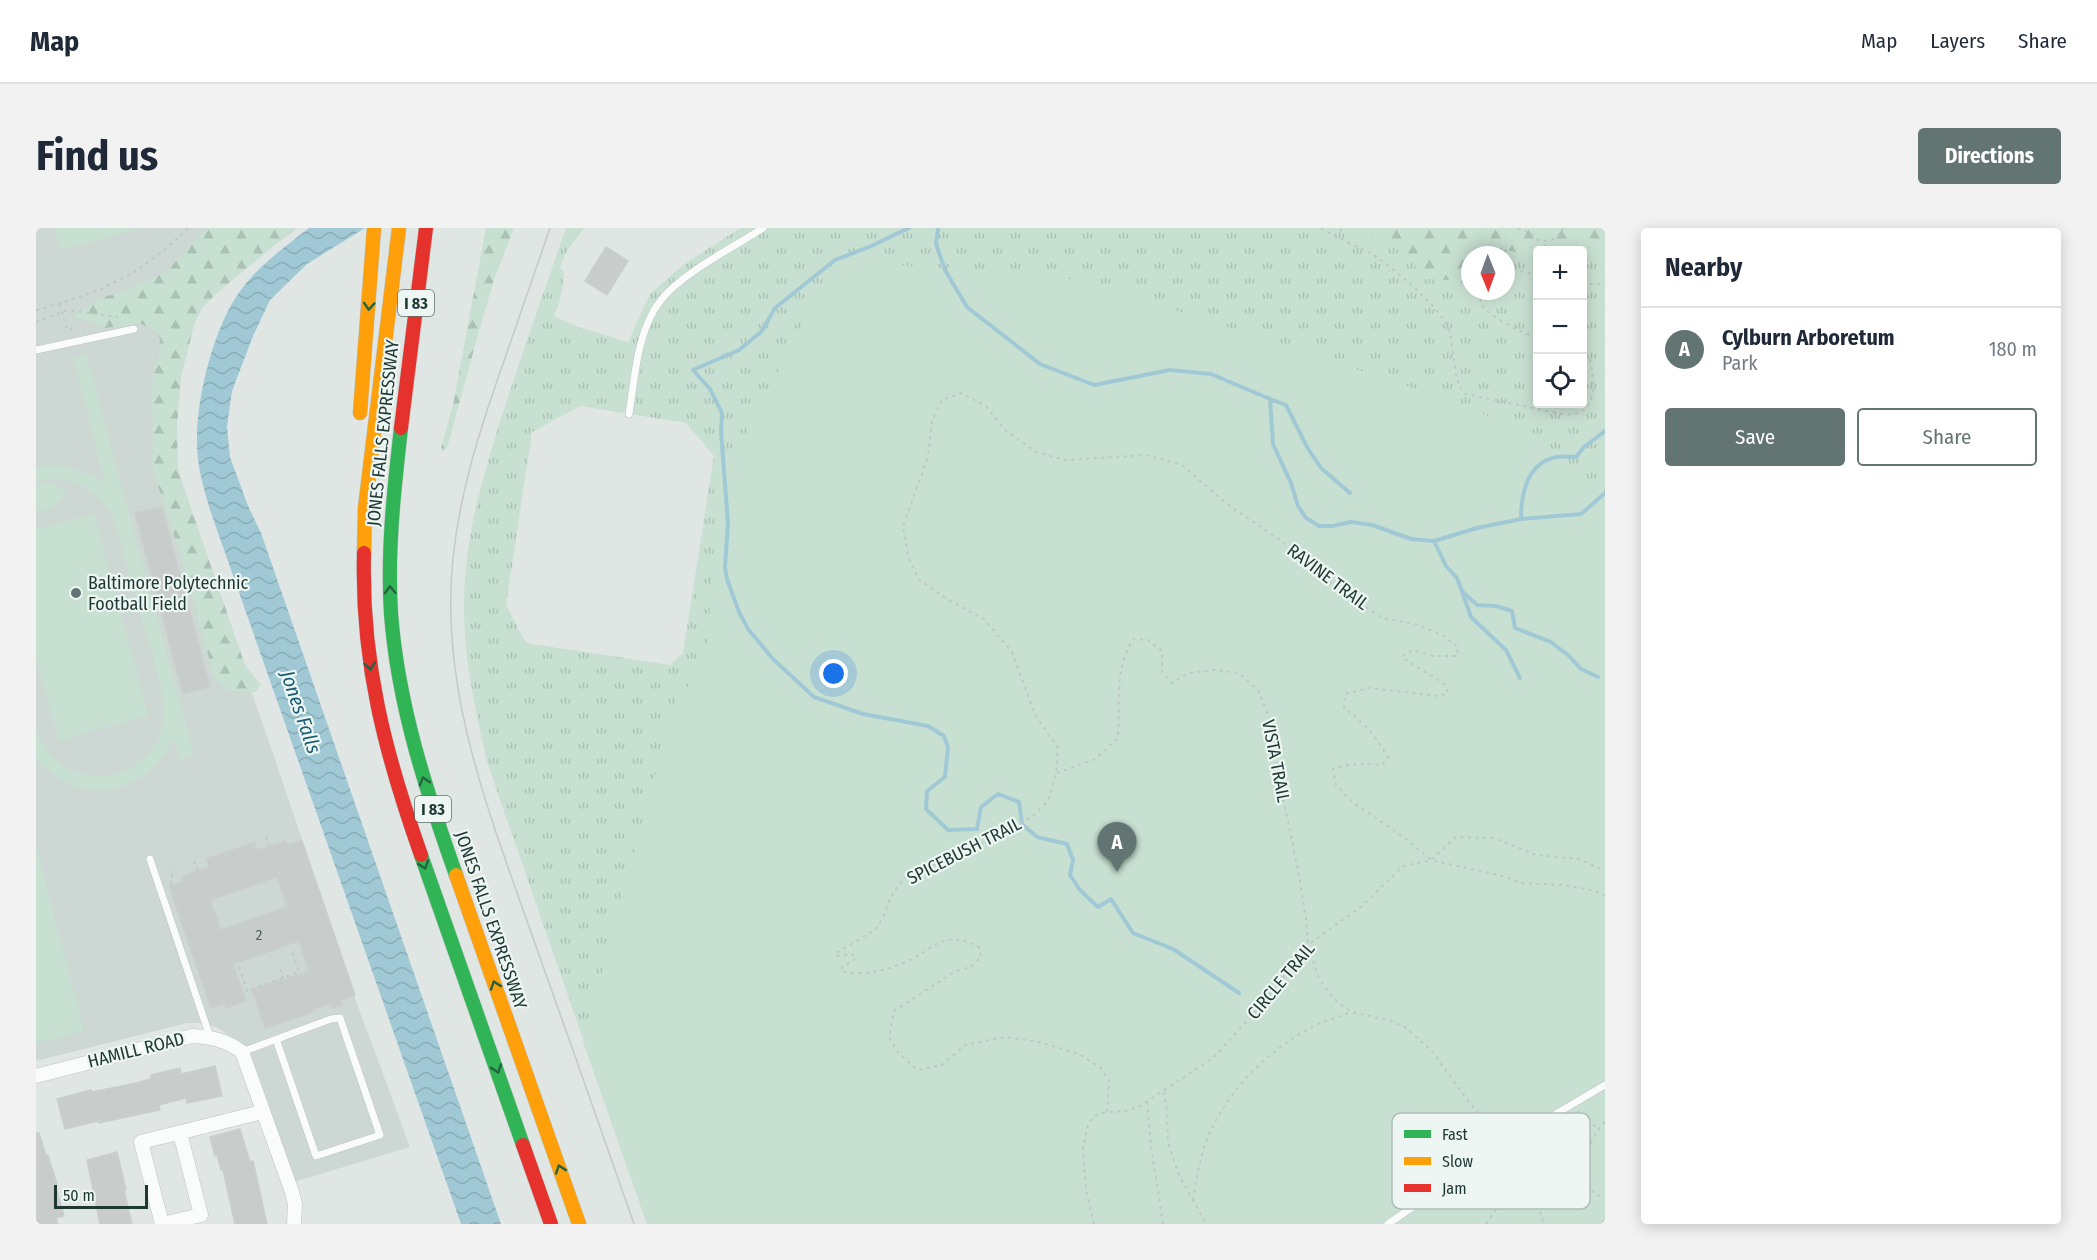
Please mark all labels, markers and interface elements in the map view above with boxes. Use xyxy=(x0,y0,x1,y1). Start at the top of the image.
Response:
text: Map xyxy=(30,25,79,58)
text: Map xyxy=(1861,28,1897,54)
text: Layers xyxy=(1930,28,1985,54)
text: Share xyxy=(2018,28,2067,54)
button: Directions xyxy=(1918,128,2061,184)
text: Find us xyxy=(36,131,158,181)
north arrow xyxy=(1461,246,1515,300)
map controls xyxy=(1533,246,1587,408)
button: + xyxy=(1533,246,1587,300)
text: Nearby xyxy=(1665,252,1742,283)
road number: I 83 xyxy=(398,290,434,316)
button: − xyxy=(1533,300,1587,354)
one-way arrow xyxy=(363,301,376,310)
text: Cylburn Arboretum xyxy=(1722,324,1895,351)
text: A xyxy=(1679,337,1690,361)
text: 180 m xyxy=(1989,337,2037,361)
street label: JONES FALLS EXPRESSWAY xyxy=(362,339,404,527)
text: Park xyxy=(1722,351,1758,375)
button: locate xyxy=(1533,354,1587,408)
button: Save xyxy=(1665,408,1845,466)
button: Share xyxy=(1857,408,2037,466)
street label: RAVINE TRAIL xyxy=(1283,539,1373,615)
place label: Baltimore Polytechnic Football Field xyxy=(88,572,249,615)
one-way arrow xyxy=(384,585,396,594)
marker: Baltimore Polytechnic Football Field xyxy=(69,586,83,600)
your location xyxy=(819,659,848,688)
one-way arrow xyxy=(363,661,376,670)
water label: Jones Falls xyxy=(275,666,327,757)
street label: VISTA TRAIL xyxy=(1257,718,1295,804)
one-way arrow xyxy=(419,776,431,787)
road number: I 83 xyxy=(415,796,451,822)
street label: SPICEBUSH TRAIL xyxy=(903,813,1025,889)
pin: A xyxy=(1098,822,1136,872)
street label: JONES FALLS EXPRESSWAY xyxy=(450,828,532,1012)
one-way arrow xyxy=(417,859,430,870)
house number: 2 xyxy=(256,926,263,944)
street label: CIRCLE TRAIL xyxy=(1242,938,1320,1024)
one-way arrow xyxy=(490,980,503,991)
street label: HAMILL ROAD xyxy=(85,1027,187,1073)
one-way arrow xyxy=(489,1063,502,1074)
legend xyxy=(1392,1113,1590,1209)
text: Fast xyxy=(1442,1125,1469,1144)
text: Slow xyxy=(1442,1152,1473,1171)
one-way arrow xyxy=(554,1164,567,1175)
text: Jam xyxy=(1442,1179,1467,1198)
scale bar xyxy=(54,1182,148,1210)
text: 50 m xyxy=(63,1186,95,1205)

